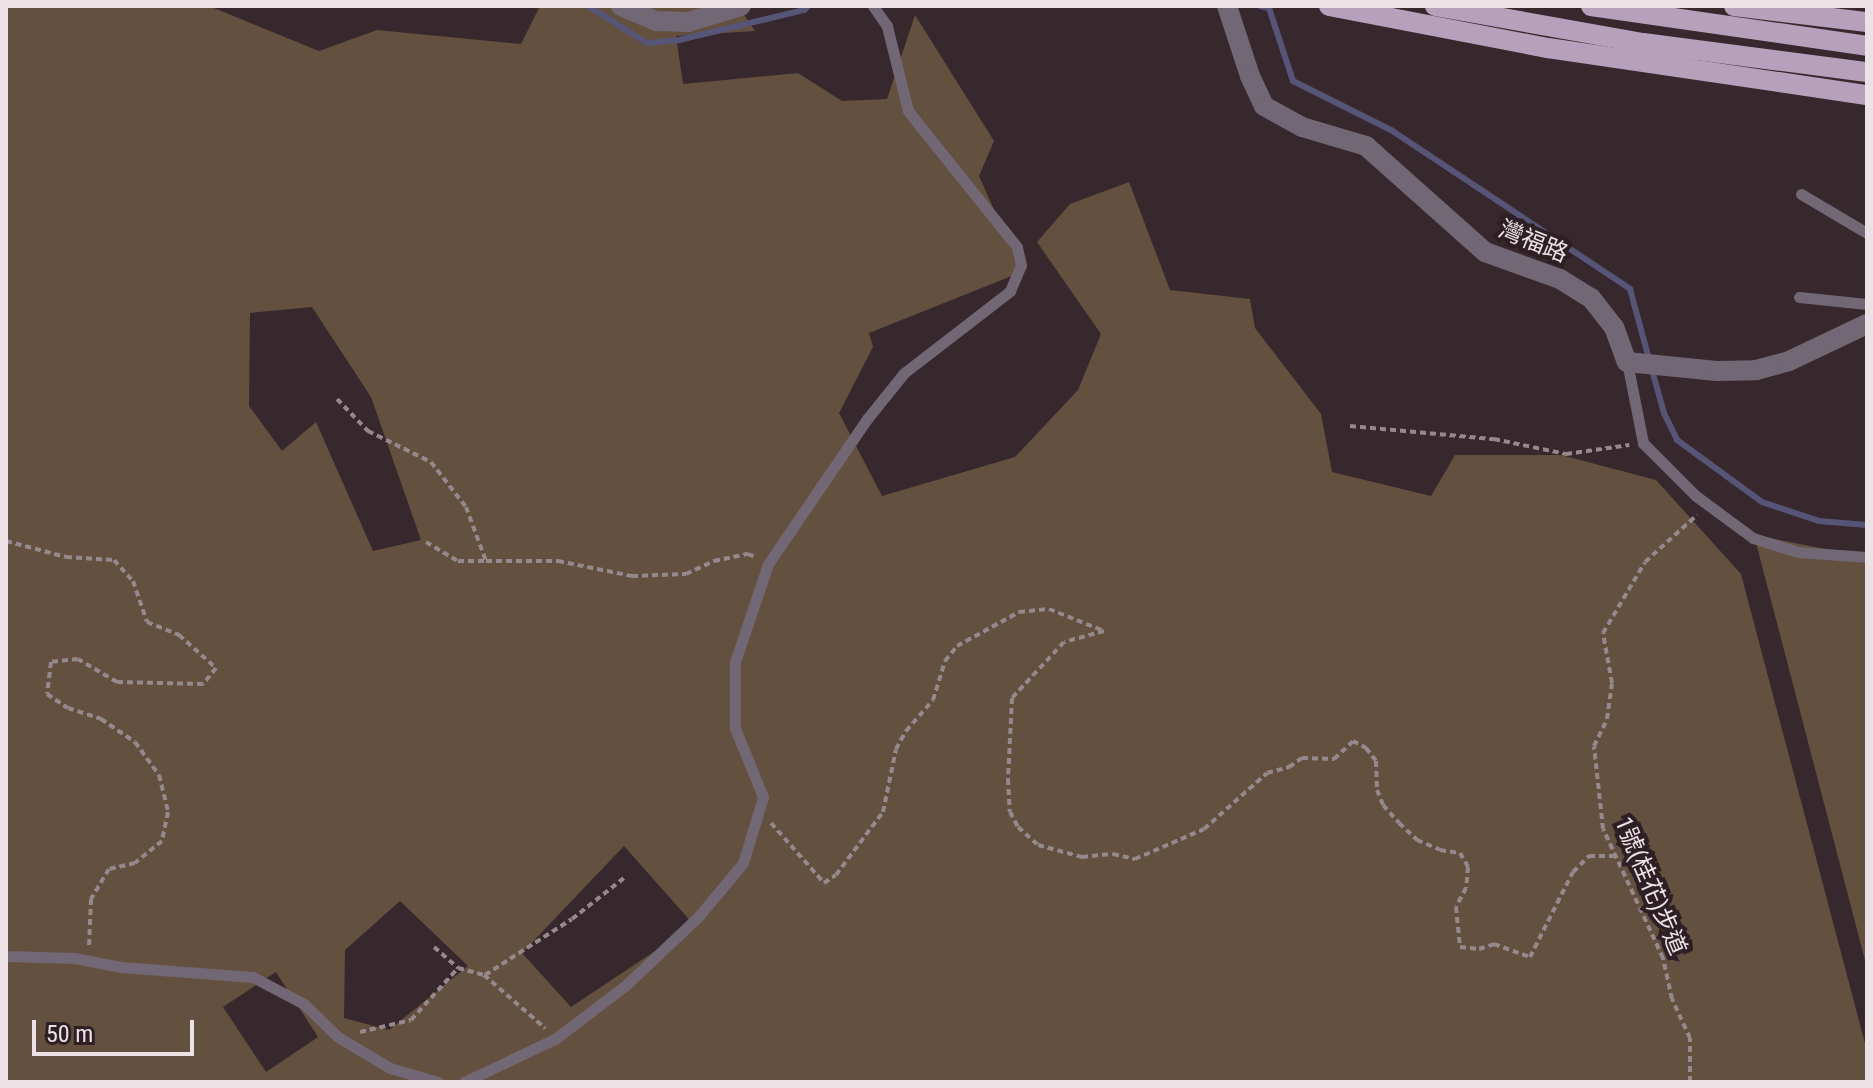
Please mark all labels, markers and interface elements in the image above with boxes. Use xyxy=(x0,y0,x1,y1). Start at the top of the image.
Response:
street label: 灣福路 xyxy=(1494,215,1572,269)
street label: 1號(桂花)步道 xyxy=(1608,813,1692,959)
scale bar xyxy=(36,1004,198,1054)
text: 50 m xyxy=(46,1020,93,1048)

